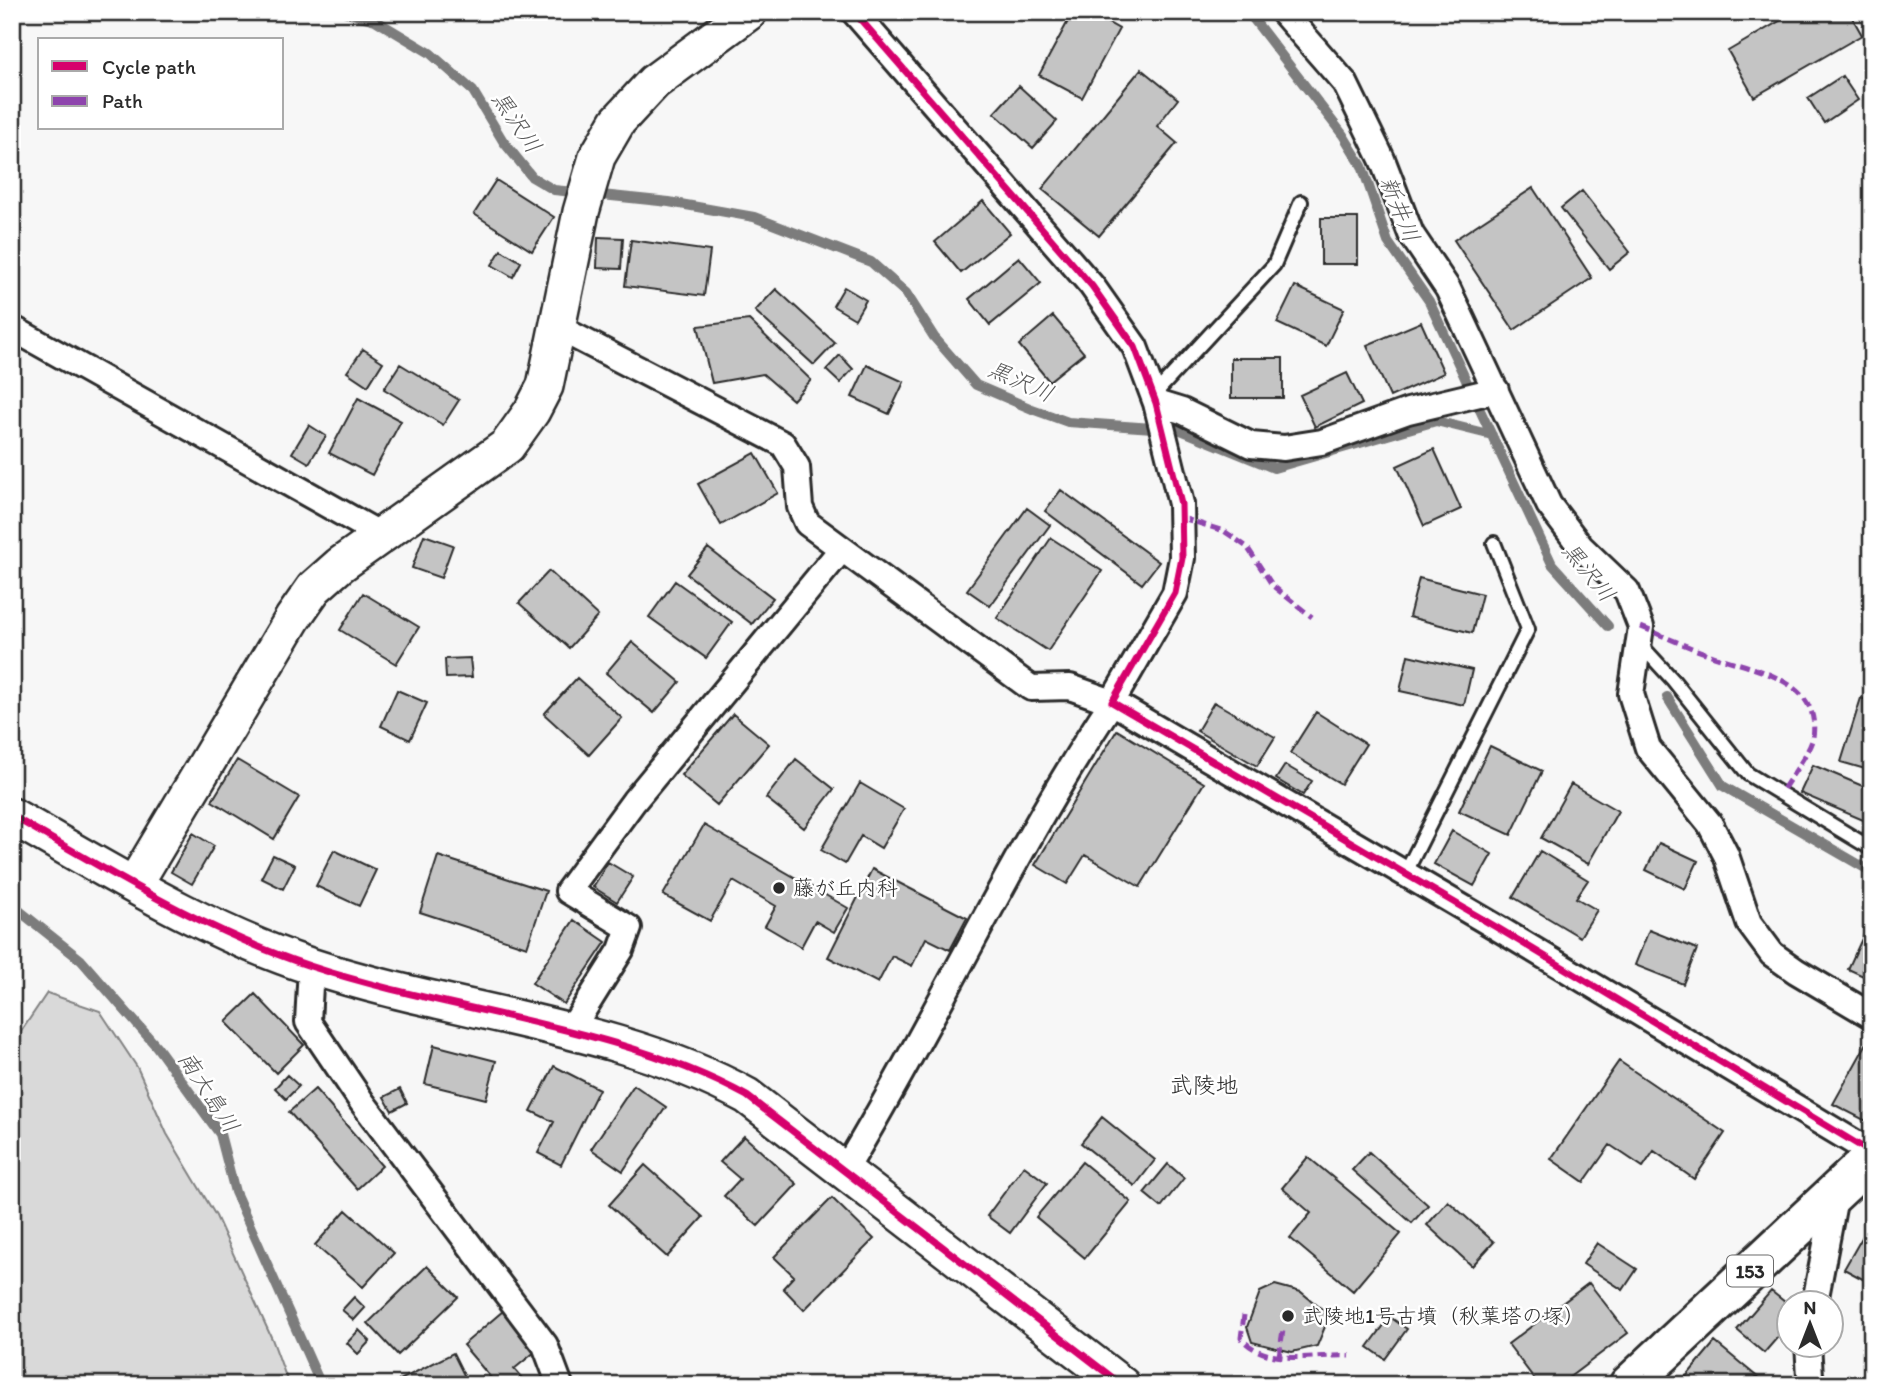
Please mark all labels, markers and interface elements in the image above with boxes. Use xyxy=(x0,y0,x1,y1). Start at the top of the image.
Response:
legend xyxy=(38,38,284,130)
text: Cycle path xyxy=(102,54,196,79)
water label: 黒沢川 xyxy=(486,86,548,158)
text: Path xyxy=(102,88,143,113)
water label: 新井川 xyxy=(1374,172,1426,246)
water label: 黒沢川 xyxy=(984,354,1058,408)
water label: 黒沢川 xyxy=(1556,536,1622,608)
place label: 藤が丘内科 xyxy=(793,875,898,900)
marker: 藤が丘内科 xyxy=(771,880,787,896)
water label: 南大島川 xyxy=(172,1046,246,1138)
district label: 武陵地 xyxy=(1170,1071,1239,1099)
road number: 153 xyxy=(1727,1256,1773,1287)
north arrow xyxy=(1776,1288,1846,1358)
text: N xyxy=(1804,1296,1816,1319)
place label: 武陵地1号古墳（秋葉塔の塚） xyxy=(1302,1303,1585,1328)
marker: 武陵地1号古墳（秋葉塔の塚） xyxy=(1280,1308,1296,1324)

